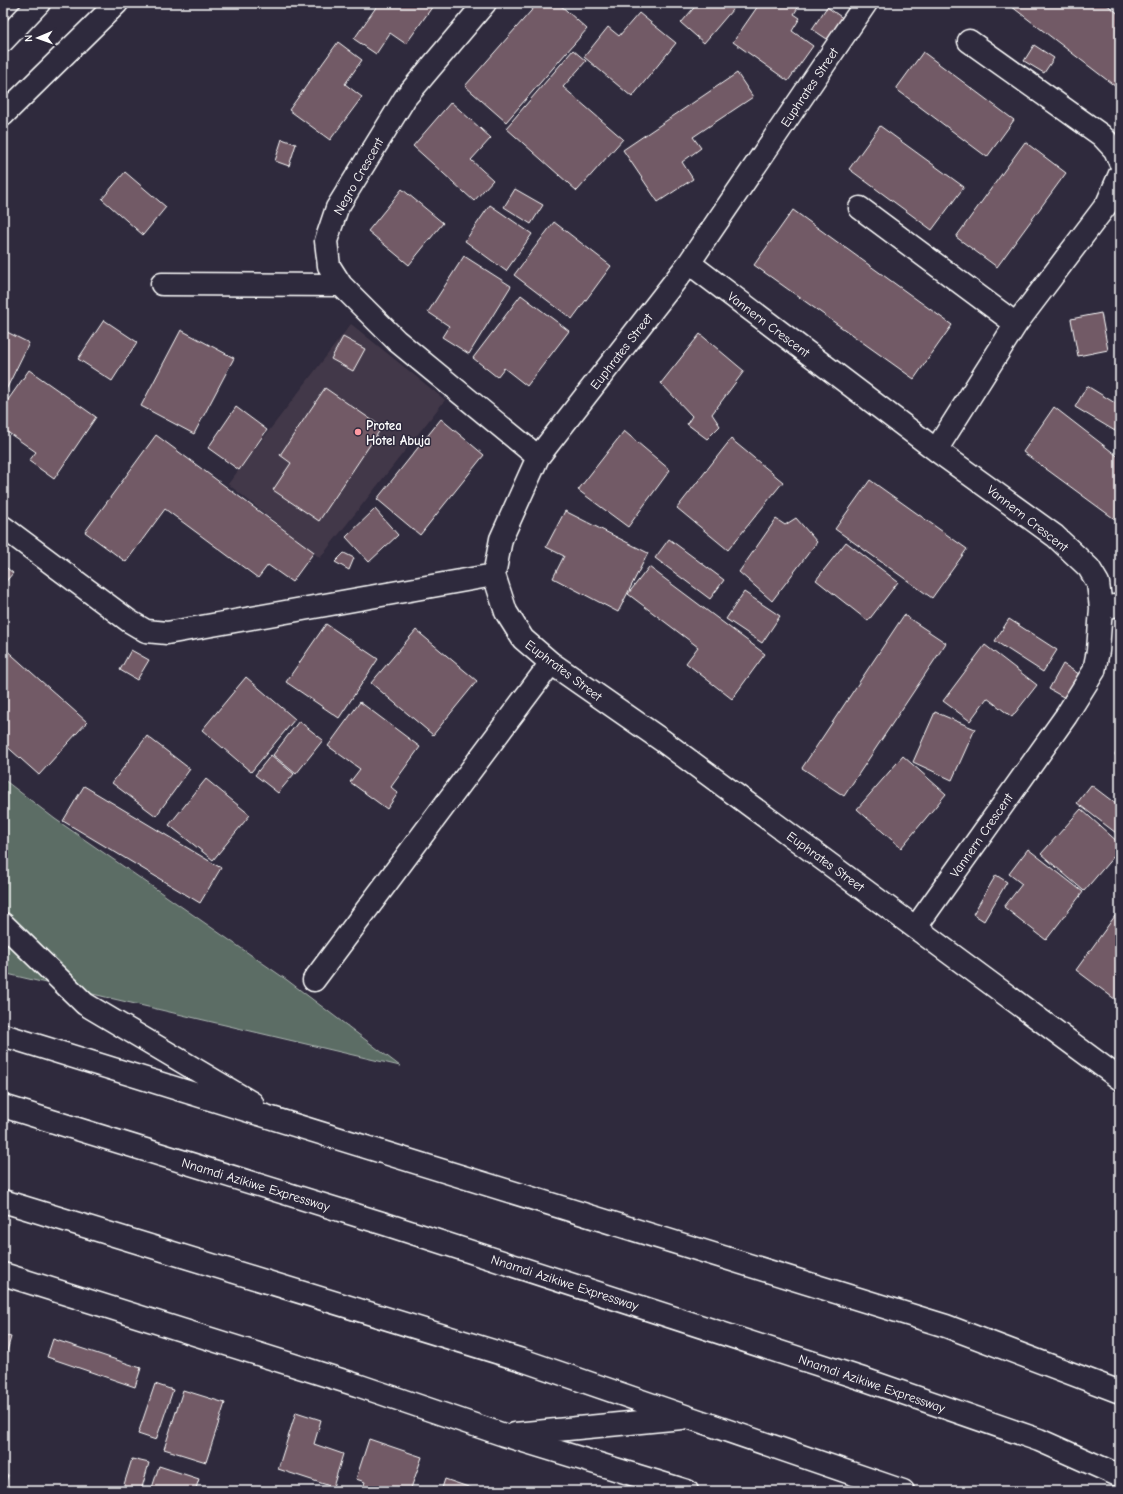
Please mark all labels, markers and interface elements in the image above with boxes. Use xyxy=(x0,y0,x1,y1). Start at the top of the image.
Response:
north arrow xyxy=(18,18,58,58)
text: N xyxy=(22,35,35,42)
street label: Euphrates Street xyxy=(777,44,842,130)
street label: Negro Crescent xyxy=(330,134,387,217)
street label: Vannern Crescent xyxy=(725,289,814,361)
street label: Euphrates Street xyxy=(587,309,656,392)
place label: Protea Hotel Abuja xyxy=(366,418,431,448)
marker: Protea Hotel Abuja xyxy=(353,427,363,437)
street label: Vannern Crescent xyxy=(984,482,1072,556)
street label: Euphrates Street xyxy=(522,637,606,705)
street label: Vannern Crescent xyxy=(947,789,1017,880)
street label: Euphrates Street xyxy=(784,828,868,895)
street label: Nnamdi Azikiwe Expressway xyxy=(180,1155,332,1214)
street label: Nnamdi Azikiwe Expressway xyxy=(489,1251,641,1314)
street label: Nnamdi Azikiwe Expressway xyxy=(796,1351,947,1416)

